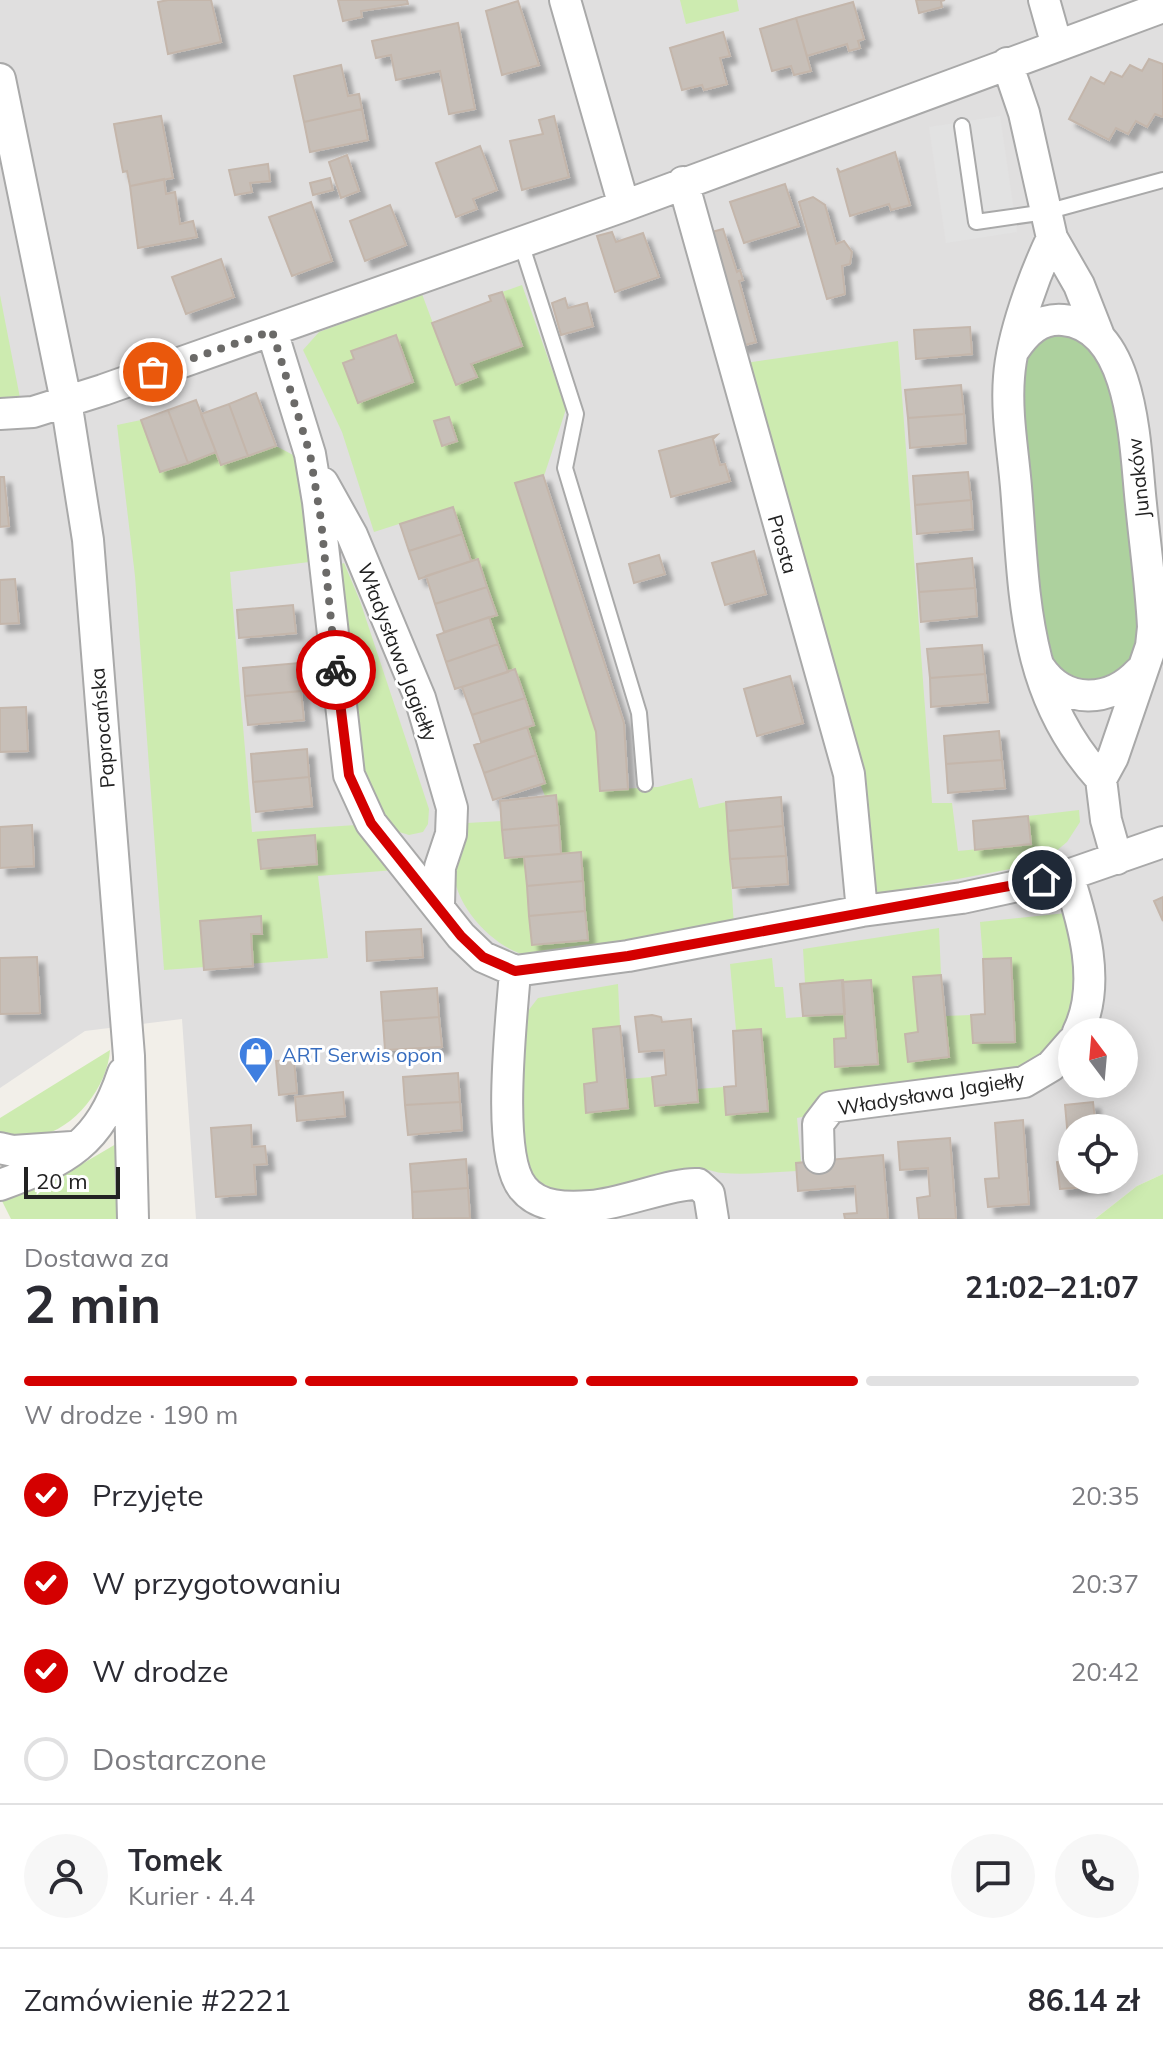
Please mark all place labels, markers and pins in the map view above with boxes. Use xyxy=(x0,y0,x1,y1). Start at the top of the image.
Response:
pin xyxy=(119,338,187,406)
pin xyxy=(1008,846,1076,914)
shop icon: ART Serwis opon xyxy=(237,1035,275,1085)
place label: ART Serwis opon xyxy=(282,1042,442,1067)

